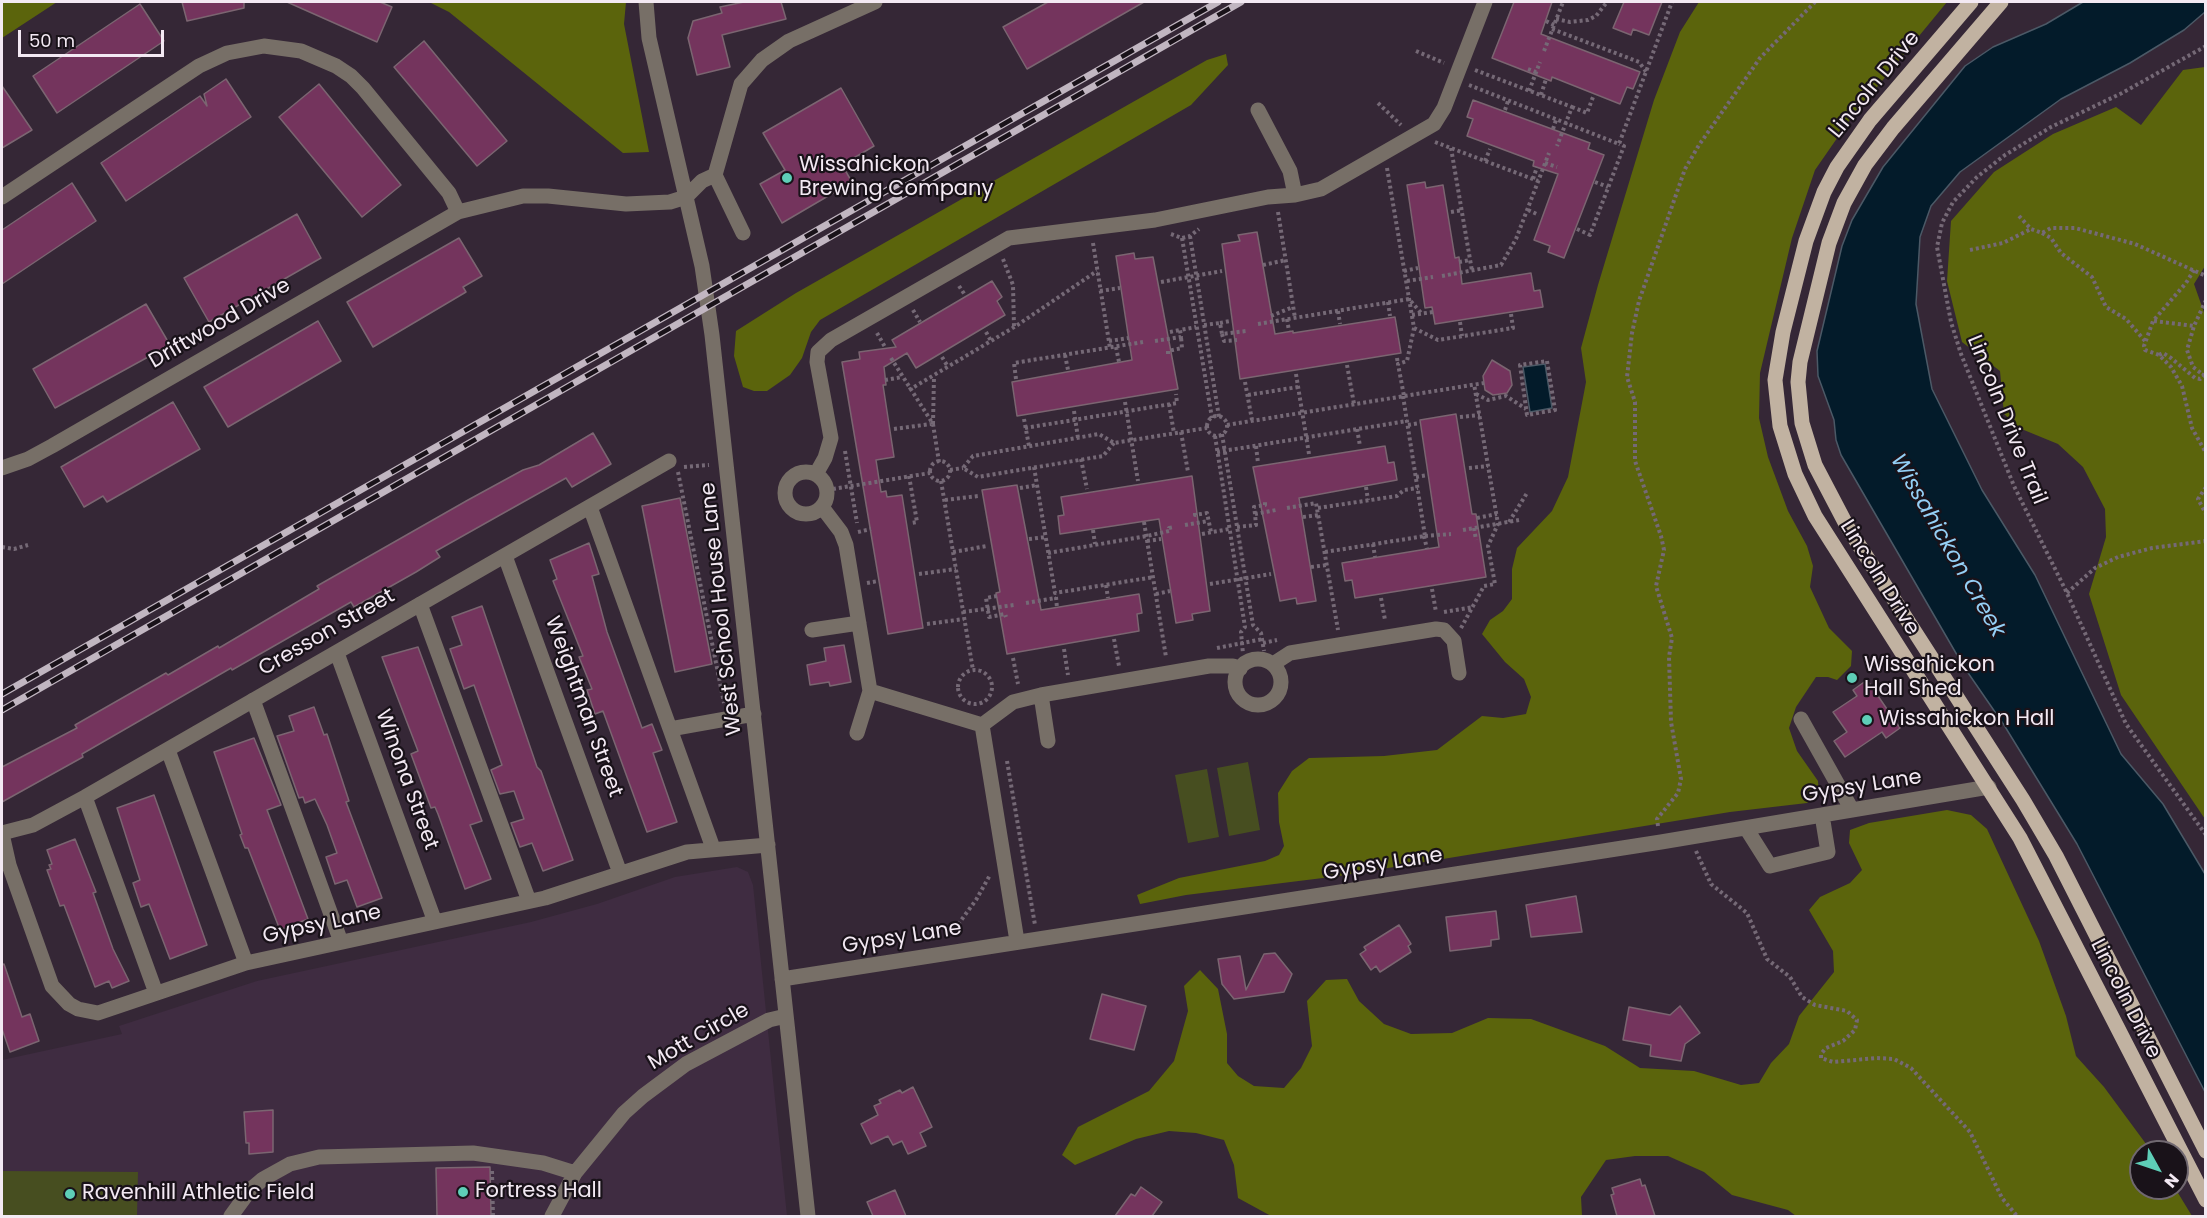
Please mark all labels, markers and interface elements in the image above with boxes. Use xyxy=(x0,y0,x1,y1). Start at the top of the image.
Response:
scale bar xyxy=(21,18,166,56)
street label: Lincoln Drive xyxy=(1824,26,1926,144)
text: 50 m xyxy=(29,28,75,53)
place label: Wissahickon Brewing Company xyxy=(799,153,993,203)
marker: Wissahickon Brewing Company xyxy=(780,171,794,185)
street label: Driftwood Drive xyxy=(145,273,295,375)
street label: Lincoln Drive Trail xyxy=(1961,332,2051,508)
water label: Wissahickon Creek xyxy=(1884,450,2010,642)
street label: West School House Lane xyxy=(696,481,748,737)
street label: Lincoln Drive xyxy=(1834,516,1924,640)
street label: Cresson Street xyxy=(254,584,400,682)
street label: Weightman Street xyxy=(539,613,627,801)
place label: Wissahickon Hall Shed xyxy=(1864,653,1995,703)
marker: Wissahickon Hall Shed xyxy=(1845,671,1859,685)
street label: Winona Street xyxy=(369,706,443,854)
place label: Wissahickon Hall xyxy=(1879,707,2054,733)
marker: Wissahickon Hall xyxy=(1860,713,1874,727)
street label: Gypsy Lane xyxy=(1801,765,1923,809)
street label: Gypsy Lane xyxy=(1322,843,1444,887)
street label: Gypsy Lane xyxy=(260,900,384,950)
street label: Gypsy Lane xyxy=(841,916,963,960)
street label: Lincoln Drive xyxy=(2084,935,2166,1063)
street label: Mott Circle xyxy=(644,998,754,1076)
north arrow xyxy=(2129,1140,2189,1200)
text: N xyxy=(2159,1169,2184,1193)
place label: Fortress Hall xyxy=(475,1179,602,1205)
place label: Ravenhill Athletic Field xyxy=(82,1181,314,1207)
marker: Fortress Hall xyxy=(456,1185,470,1199)
marker: Ravenhill Athletic Field xyxy=(63,1187,77,1201)

